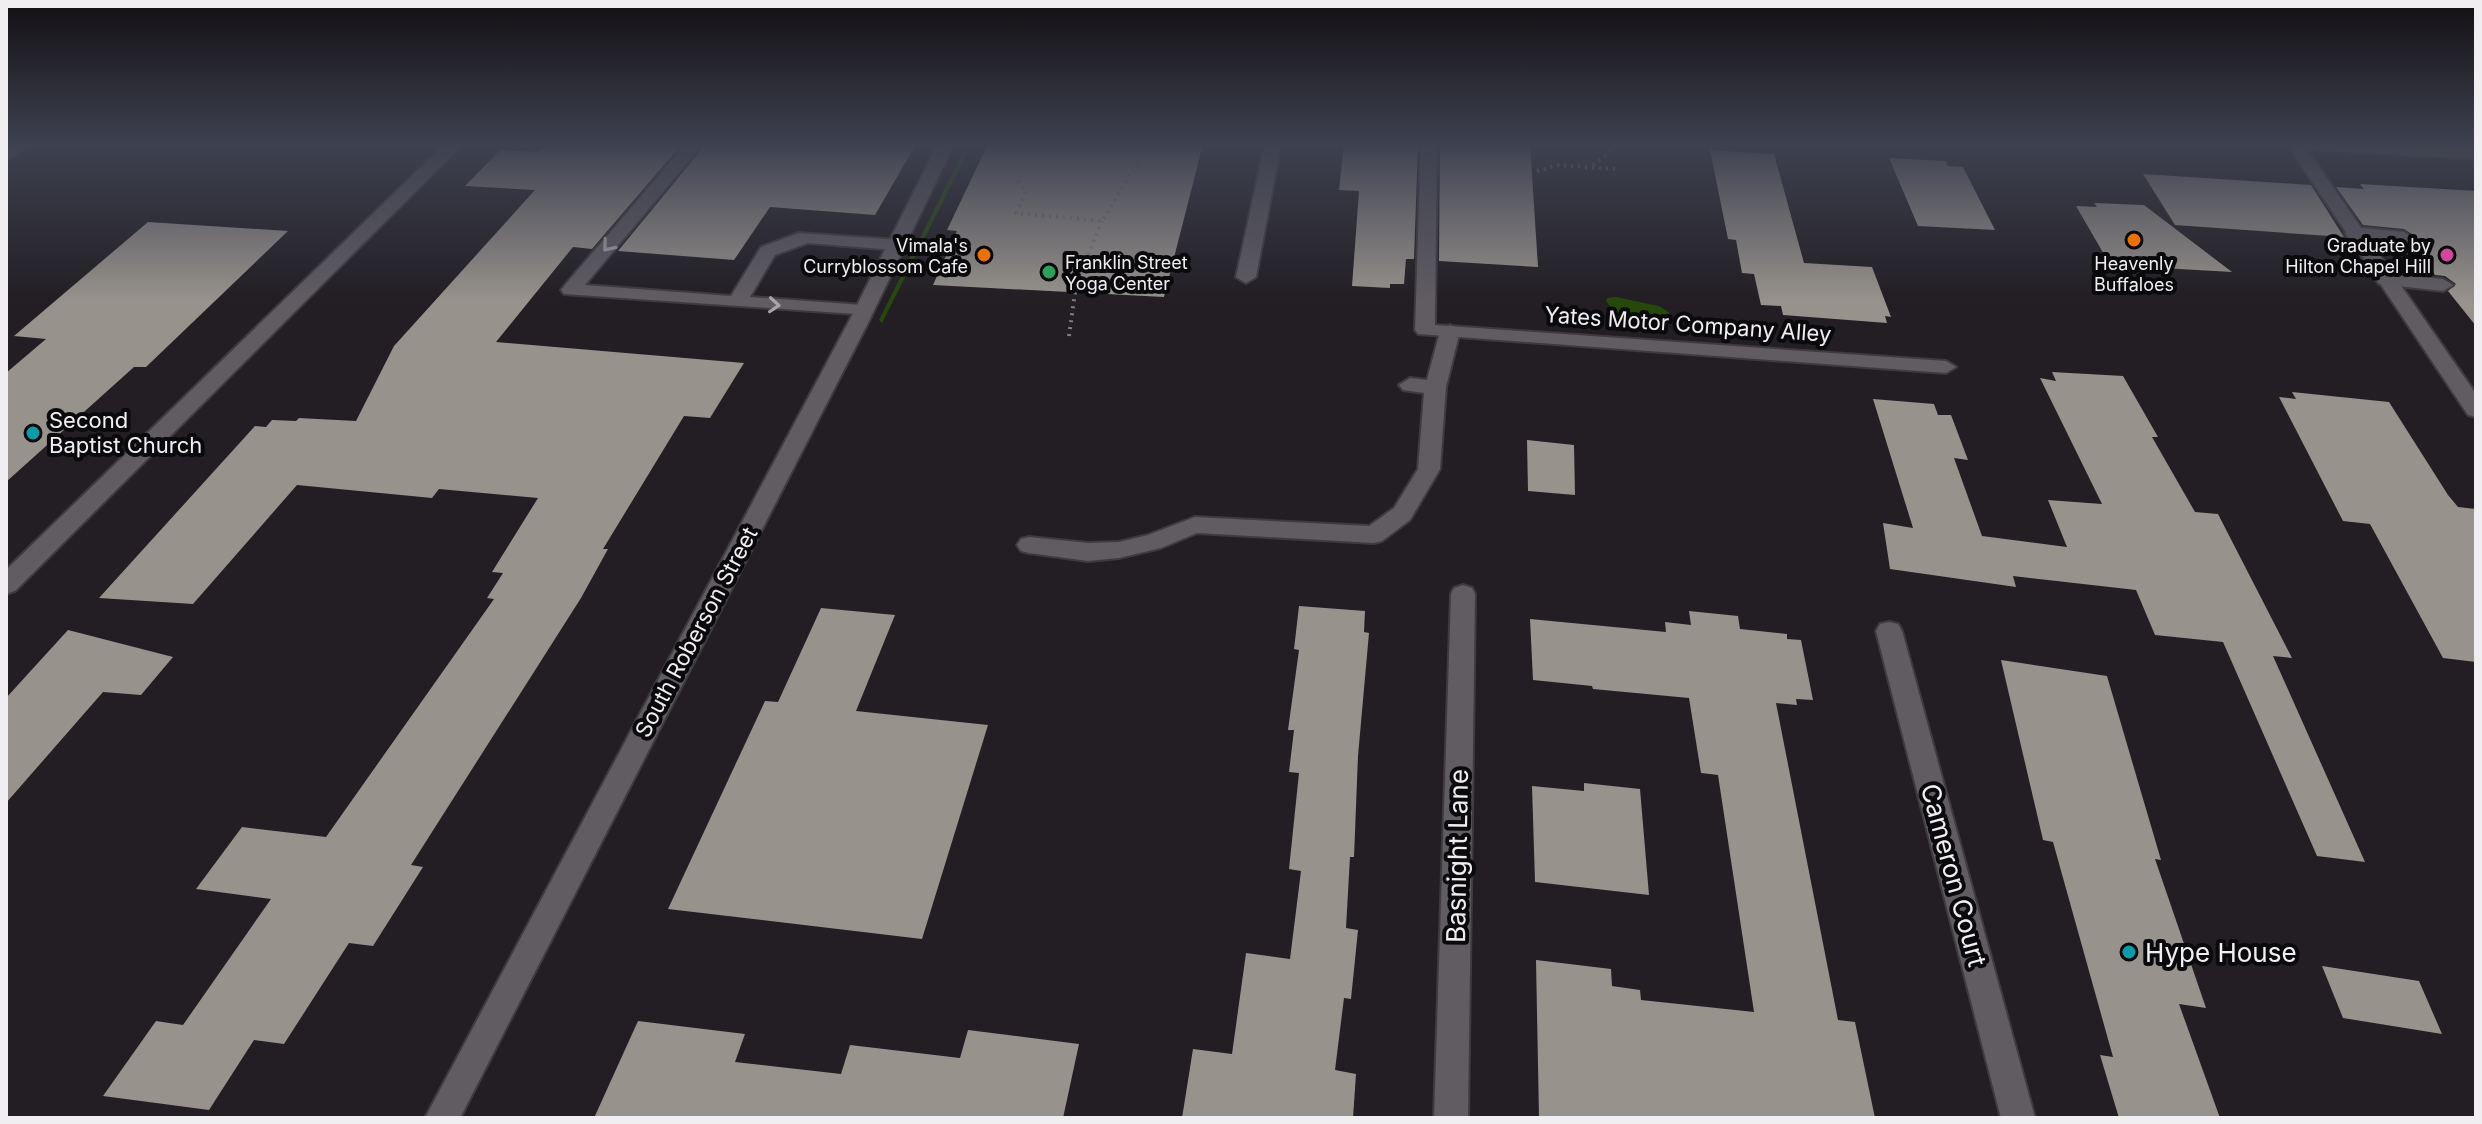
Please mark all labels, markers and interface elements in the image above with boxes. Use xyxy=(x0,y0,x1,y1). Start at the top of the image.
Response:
marker: Heavenly Buffaloes xyxy=(2125,231,2143,249)
place label: Vimala's Curryblossom Cafe xyxy=(803,235,968,277)
place label: Graduate by Hilton Chapel Hill xyxy=(2285,235,2431,277)
one-way arrow xyxy=(603,237,618,252)
marker: Vimala's Curryblossom Cafe xyxy=(975,246,993,264)
marker: Graduate by Hilton Chapel Hill xyxy=(2438,246,2456,264)
place label: Franklin Street Yoga Center xyxy=(1065,252,1188,294)
place label: Heavenly Buffaloes xyxy=(2094,253,2174,295)
marker: Franklin Street Yoga Center xyxy=(1040,263,1058,281)
one-way arrow xyxy=(768,296,781,313)
street label: Yates Motor Company Alley xyxy=(1544,301,1832,347)
place label: Second Baptist Church xyxy=(49,407,202,458)
marker: Second Baptist Church xyxy=(24,424,42,442)
street label: South Roberson Street xyxy=(630,522,762,742)
street label: Basnight Lane xyxy=(1440,769,1474,943)
street label: Cameron Court xyxy=(1915,780,1993,970)
place label: Hype House xyxy=(2145,937,2297,968)
marker: Hype House xyxy=(2120,943,2138,961)

